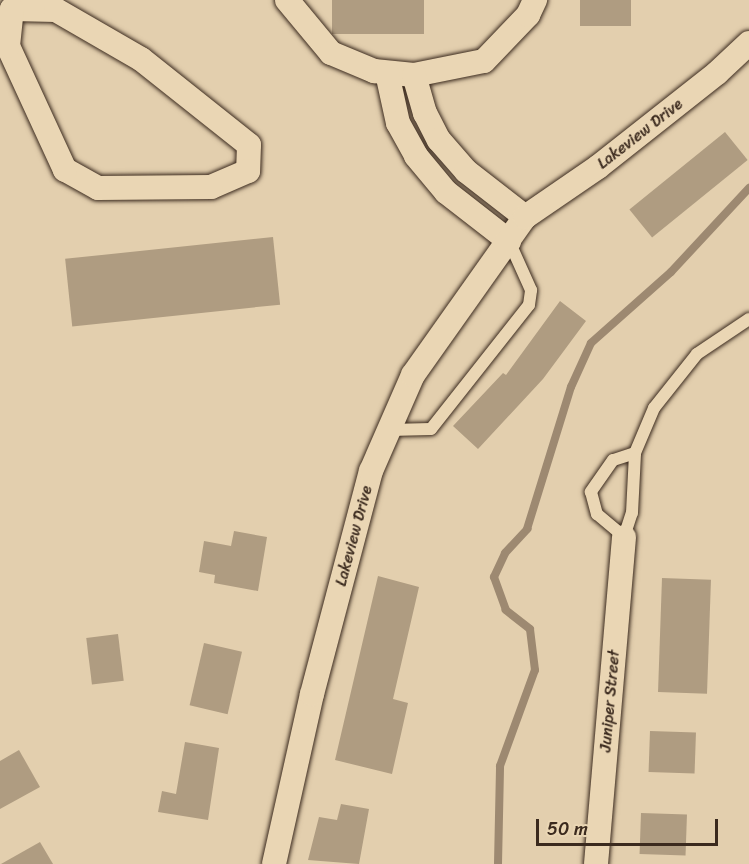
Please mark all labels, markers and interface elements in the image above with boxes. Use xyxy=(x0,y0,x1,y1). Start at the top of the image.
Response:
street label: Lakeview Drive xyxy=(593,95,687,173)
street label: Lakeview Drive xyxy=(331,483,377,589)
street label: Juniper Street xyxy=(596,649,624,753)
scale bar xyxy=(539,807,720,845)
text: 50 m xyxy=(547,813,588,845)

